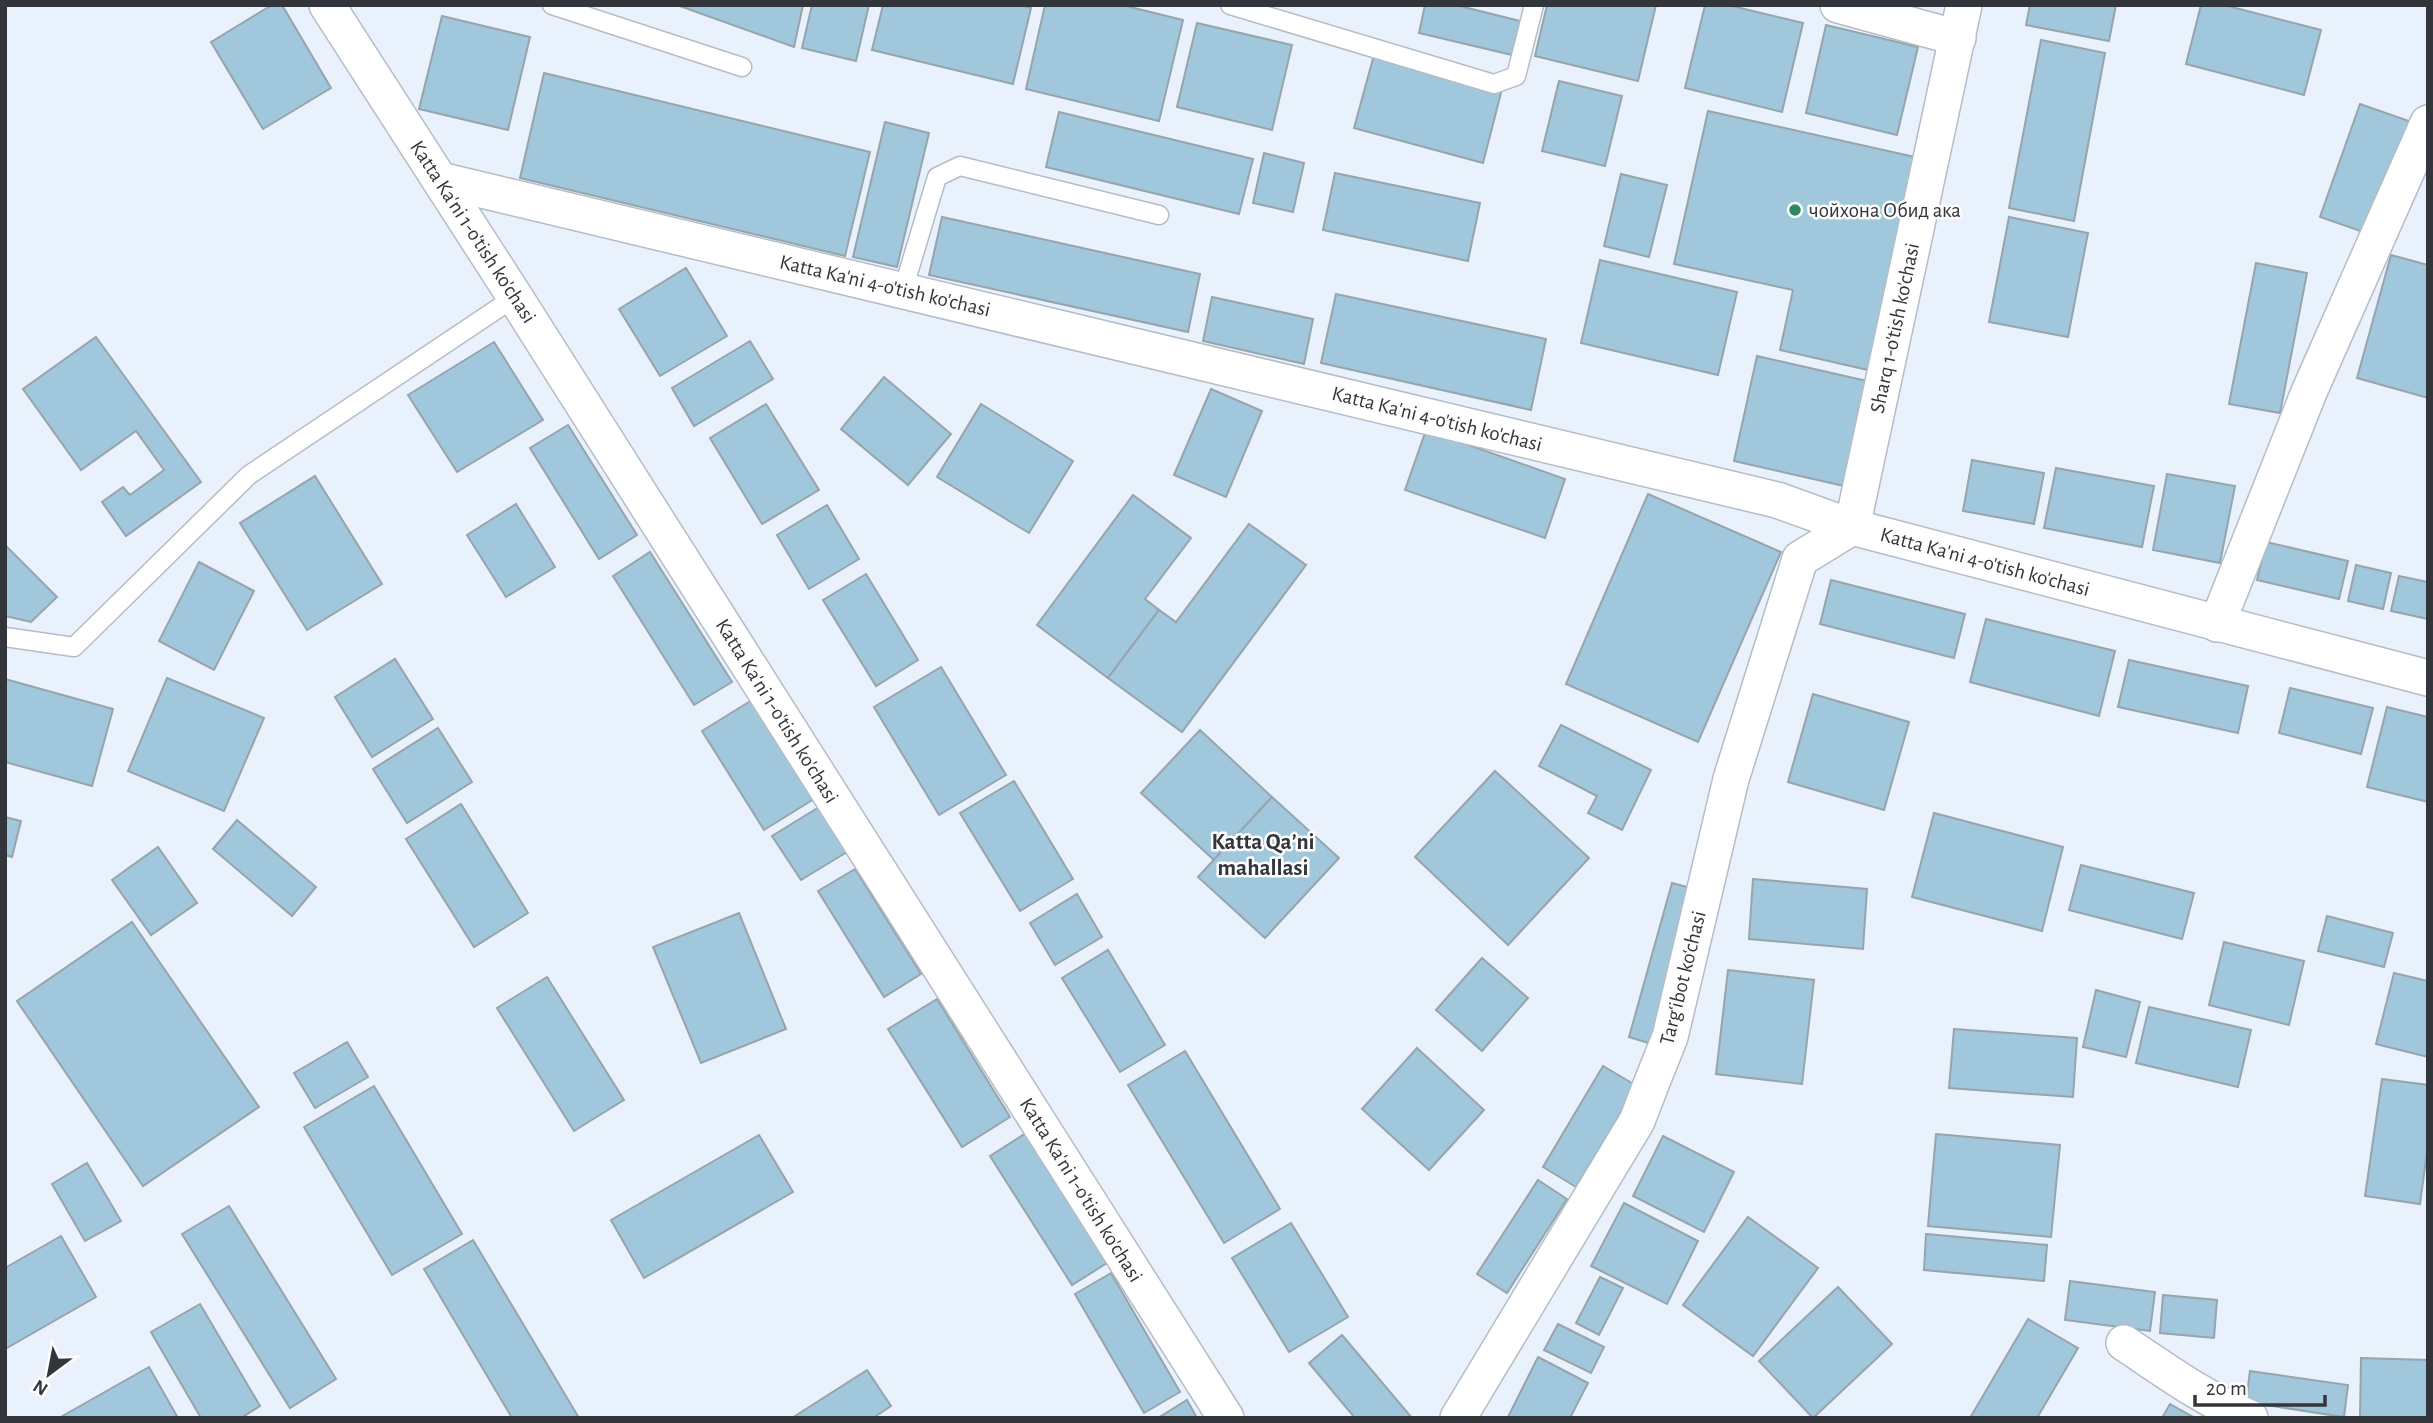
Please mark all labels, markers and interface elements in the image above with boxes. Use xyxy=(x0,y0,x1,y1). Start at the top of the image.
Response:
street label: Katta Ka'ni 1-o'tish ko'chasi xyxy=(406,137,540,327)
place label: чойхона Обид ака xyxy=(1809,200,1961,221)
marker: чойхона Обид ака xyxy=(1787,202,1803,218)
street label: Sharq 1-o'tish ko'chasi xyxy=(1867,241,1923,415)
street label: Katta Ka'ni 4-o'tish ko'chasi xyxy=(777,251,993,321)
street label: Katta Ka'ni 4-o'tish ko'chasi xyxy=(1330,383,1544,455)
street label: Katta Ka'ni 4-o'tish ko'chasi xyxy=(1878,524,2092,600)
street label: Katta Ka'ni 1-o'tish ko'chasi xyxy=(712,615,842,807)
district label: Katta Qaʼni mahallasi xyxy=(1211,831,1315,880)
street label: Targ‘ibot ko‘chasi xyxy=(1656,909,1710,1047)
street label: Katta Ka'ni 1-o'tish ko'chasi xyxy=(1016,1094,1146,1286)
north arrow xyxy=(14,1339,84,1409)
scale bar xyxy=(2195,1364,2324,1408)
text: N xyxy=(30,1376,51,1399)
text: 20 m xyxy=(2206,1378,2247,1399)

